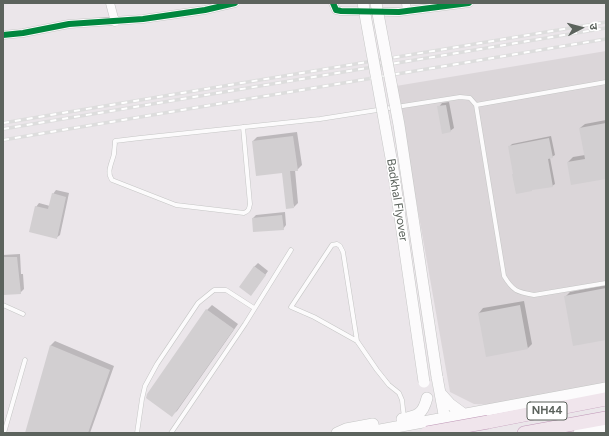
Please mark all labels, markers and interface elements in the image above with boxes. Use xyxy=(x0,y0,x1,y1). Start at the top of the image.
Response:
north arrow xyxy=(561,8,601,48)
text: उ xyxy=(587,23,600,31)
street label: Badkhal Flyover xyxy=(383,158,411,242)
road number: NH44 xyxy=(527,402,567,420)

